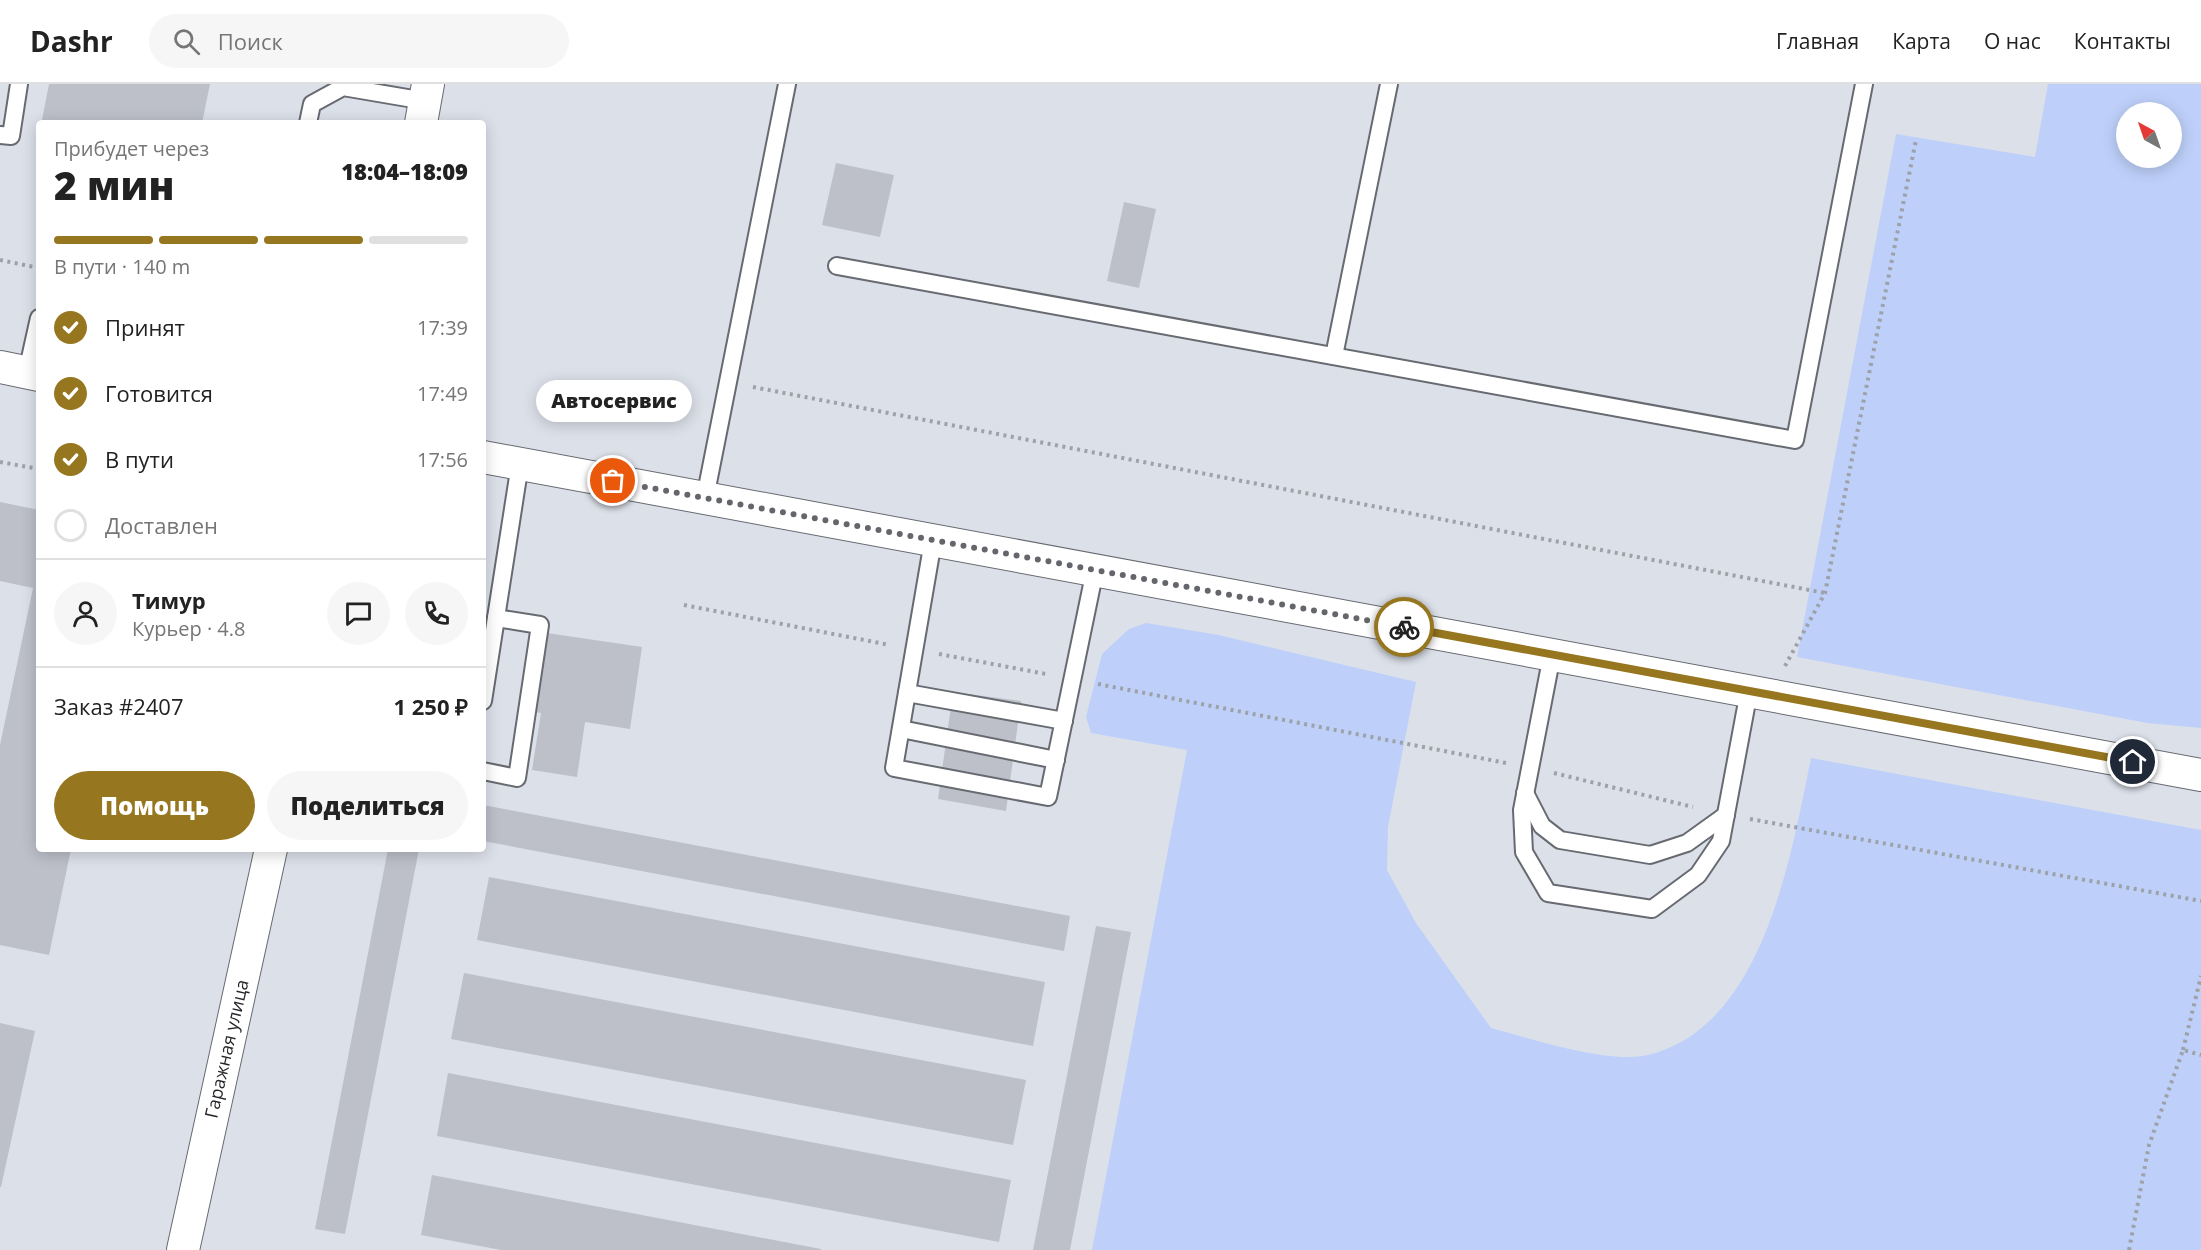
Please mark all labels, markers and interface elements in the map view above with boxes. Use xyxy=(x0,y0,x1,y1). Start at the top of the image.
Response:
search box xyxy=(149,14,569,68)
text: Dashr xyxy=(30,22,113,60)
icon: search xyxy=(170,25,203,58)
text: Поиск xyxy=(218,26,283,56)
text: Главная xyxy=(1776,27,1859,55)
text: Карта xyxy=(1892,27,1951,55)
text: О нас xyxy=(1984,27,2041,55)
text: Контакты xyxy=(2074,27,2171,55)
north arrow xyxy=(2116,102,2182,168)
map controls xyxy=(2116,102,2182,168)
text: Прибудет через xyxy=(54,135,209,162)
text: 18:04–18:09 xyxy=(341,156,468,186)
text: 2 мин xyxy=(54,158,174,211)
text: В пути · 140 m xyxy=(54,253,190,280)
icon: check xyxy=(54,311,87,344)
text: Принят xyxy=(105,312,185,342)
text: 17:39 xyxy=(417,314,468,341)
icon: check xyxy=(54,377,87,410)
text: Готовится xyxy=(105,378,213,408)
callout: Автосервис xyxy=(535,379,691,421)
text: 17:49 xyxy=(417,380,468,407)
text: Автосервис xyxy=(551,387,677,414)
icon: check xyxy=(54,443,87,476)
text: В пути xyxy=(105,444,174,474)
text: 17:56 xyxy=(417,446,468,473)
pin xyxy=(587,455,638,506)
icon: bag xyxy=(596,464,629,497)
text: Доставлен xyxy=(105,510,218,540)
button: person xyxy=(54,582,117,645)
button: chat xyxy=(327,582,390,645)
button: phone xyxy=(405,582,468,645)
text: Тимур xyxy=(132,585,206,615)
courier xyxy=(1374,597,1434,657)
icon: bike xyxy=(1388,611,1421,644)
text: Курьер · 4.8 xyxy=(132,615,246,642)
text: Заказ #2407 xyxy=(54,691,184,721)
text: 1 250 ₽ xyxy=(393,691,468,721)
pin xyxy=(2107,736,2158,787)
icon: home xyxy=(2116,745,2149,778)
button: Помощь xyxy=(54,771,255,840)
button: Поделиться xyxy=(267,771,468,840)
street label: Гаражная улица xyxy=(198,977,254,1120)

